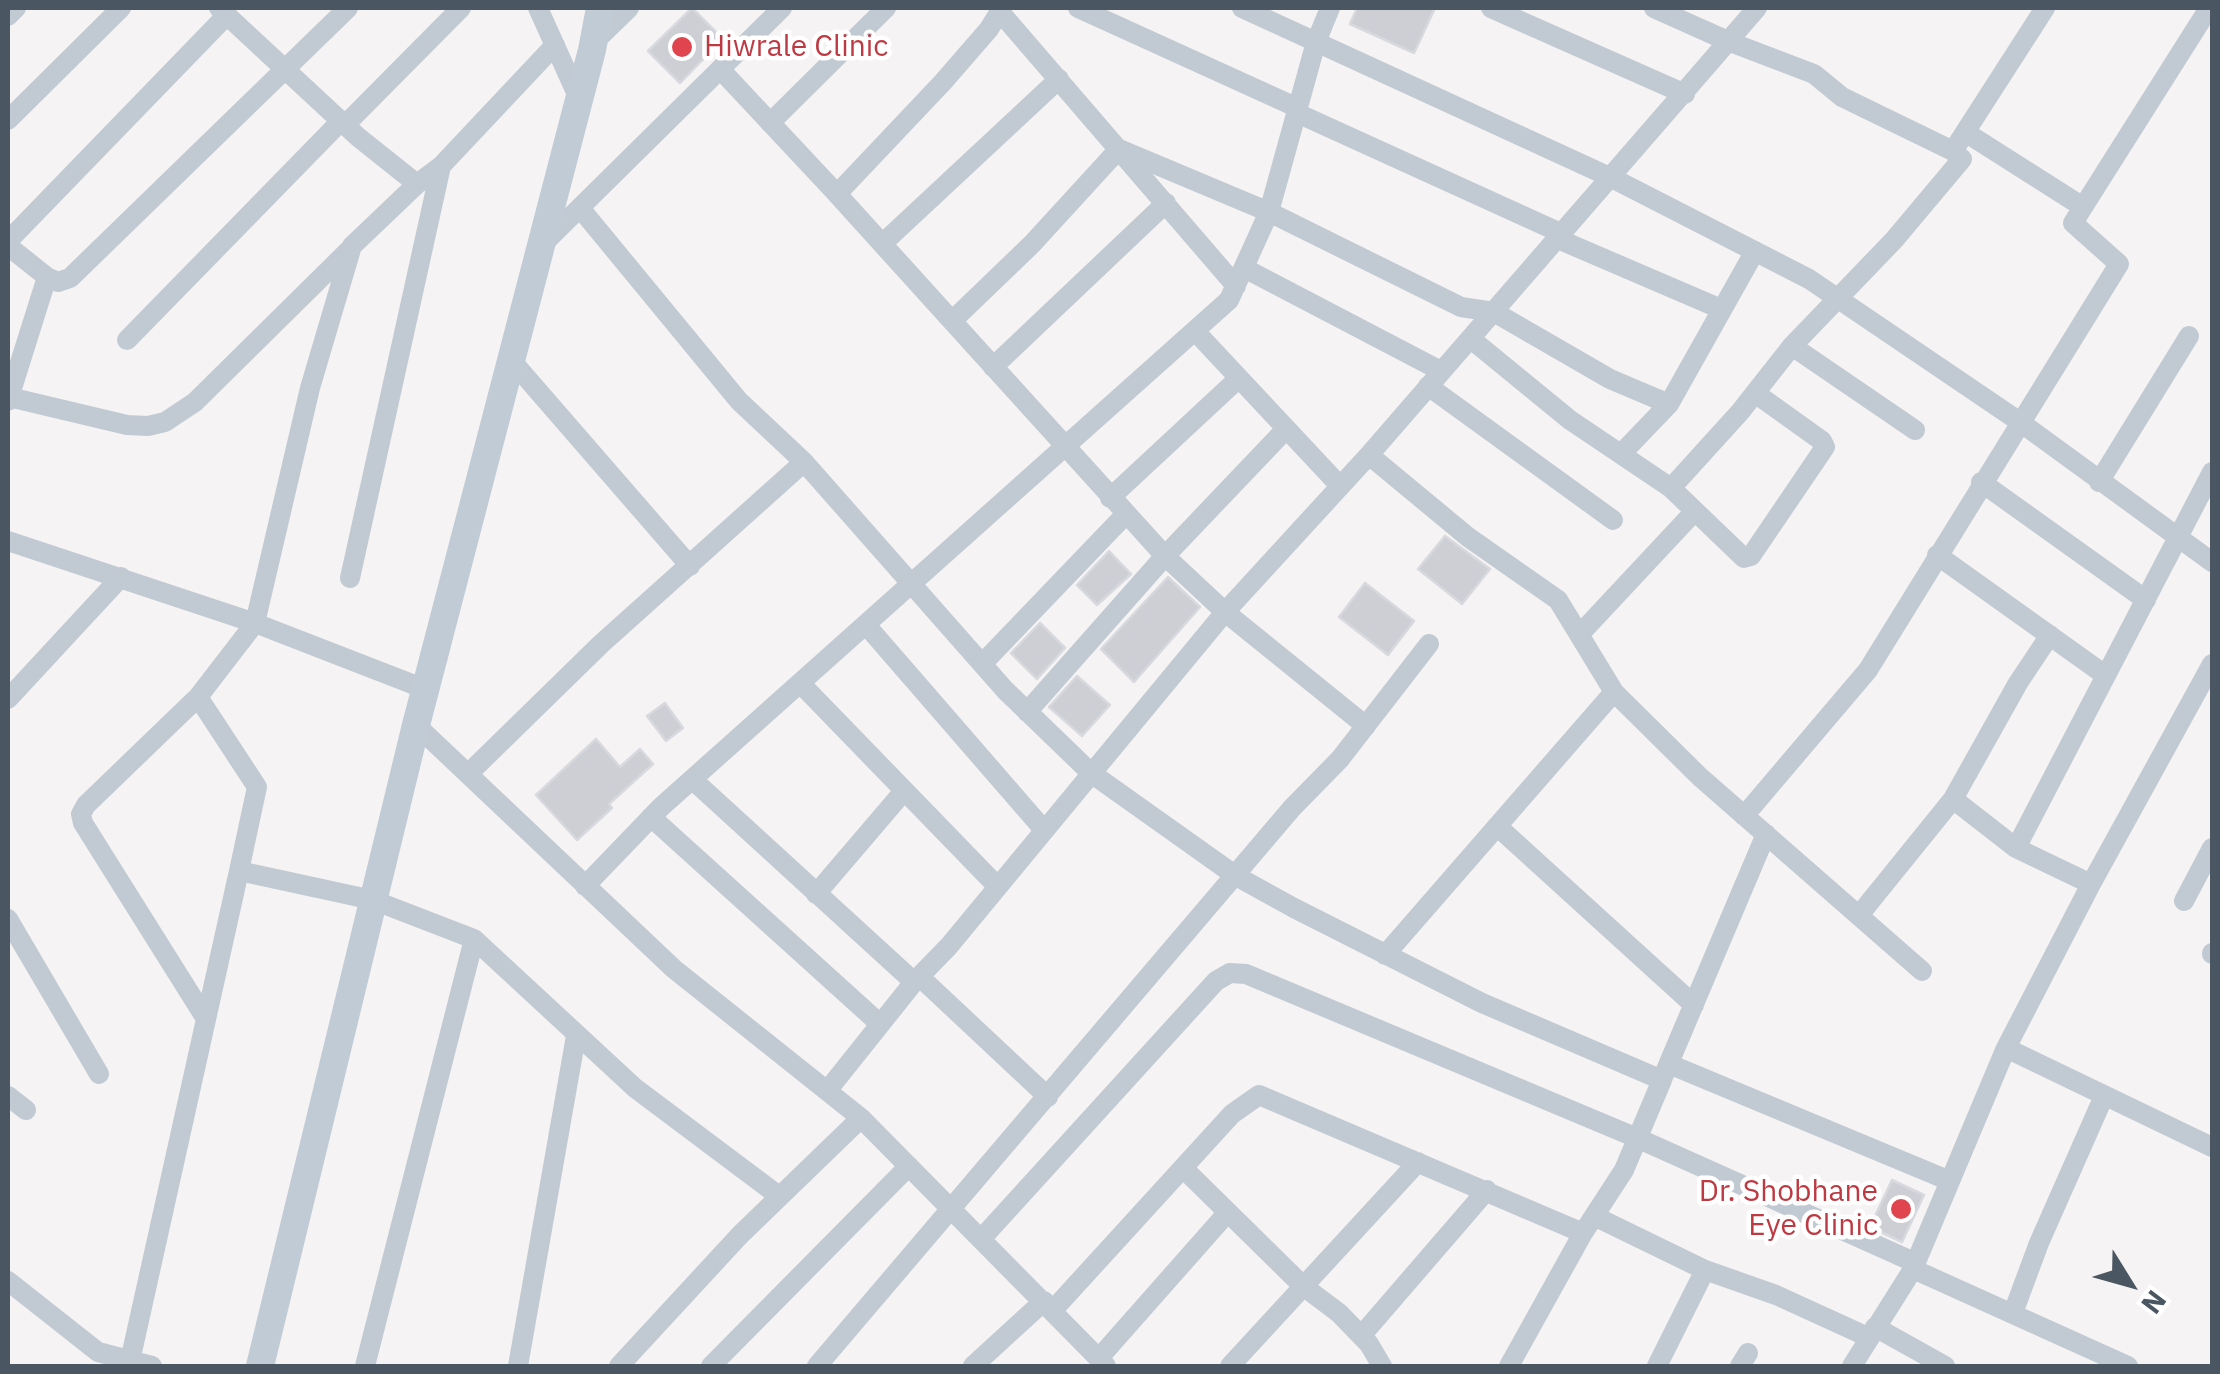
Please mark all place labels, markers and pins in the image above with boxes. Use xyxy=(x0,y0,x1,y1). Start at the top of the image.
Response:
place label: Hiwrale Clinic xyxy=(704,29,888,65)
marker: Hiwrale Clinic xyxy=(669,34,695,60)
place label: Dr. Shobhane Eye Clinic xyxy=(1699,1174,1878,1244)
marker: Dr. Shobhane Eye Clinic xyxy=(1888,1196,1914,1222)

